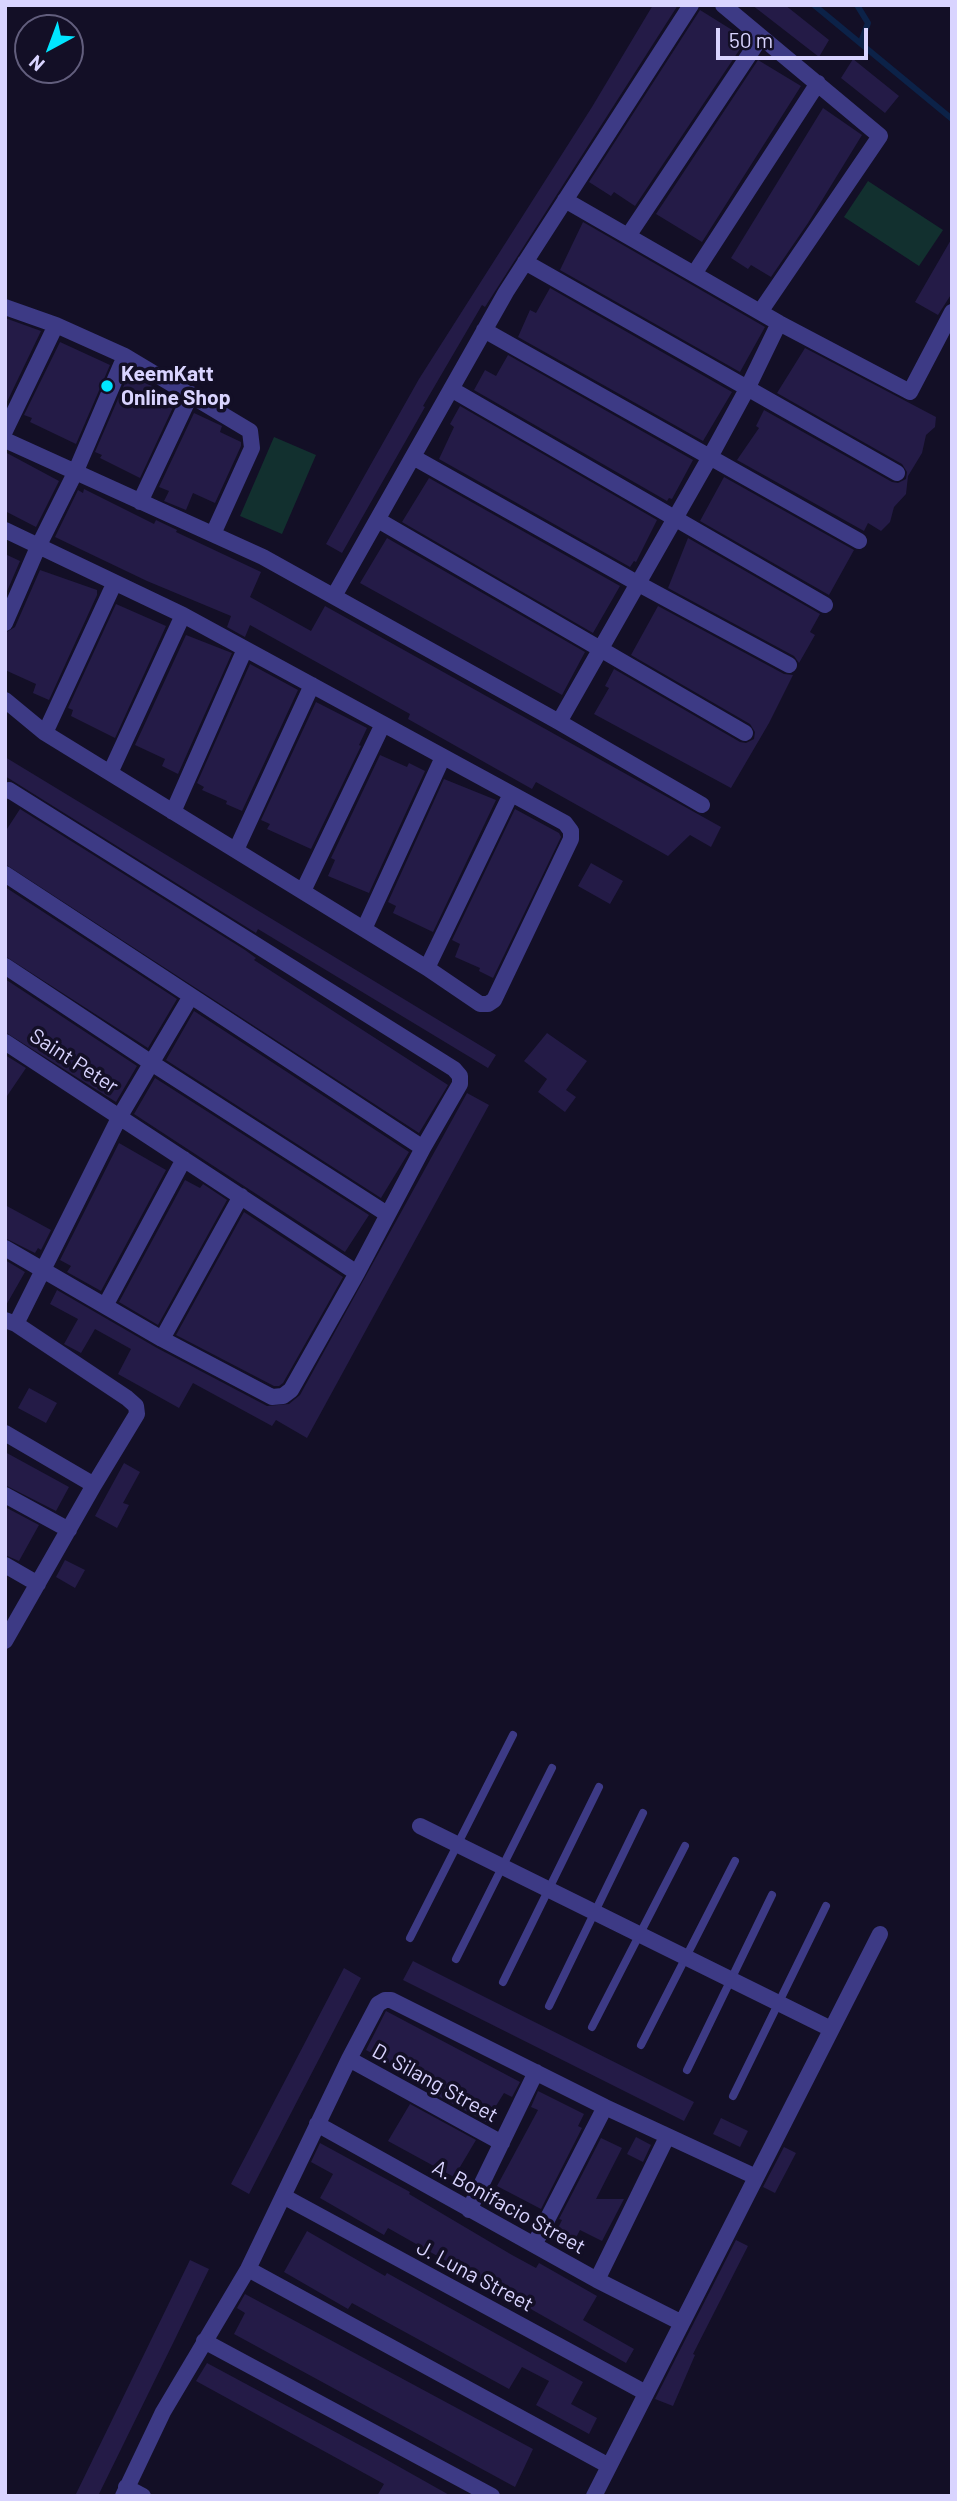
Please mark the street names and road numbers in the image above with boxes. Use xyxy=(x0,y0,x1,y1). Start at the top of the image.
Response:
street label: Saint Peter xyxy=(25,1023,123,1099)
street label: D. Silang Street xyxy=(368,2038,502,2128)
street label: A. Bonifacio Street xyxy=(428,2154,590,2260)
street label: J. Luna Street xyxy=(412,2235,538,2317)

